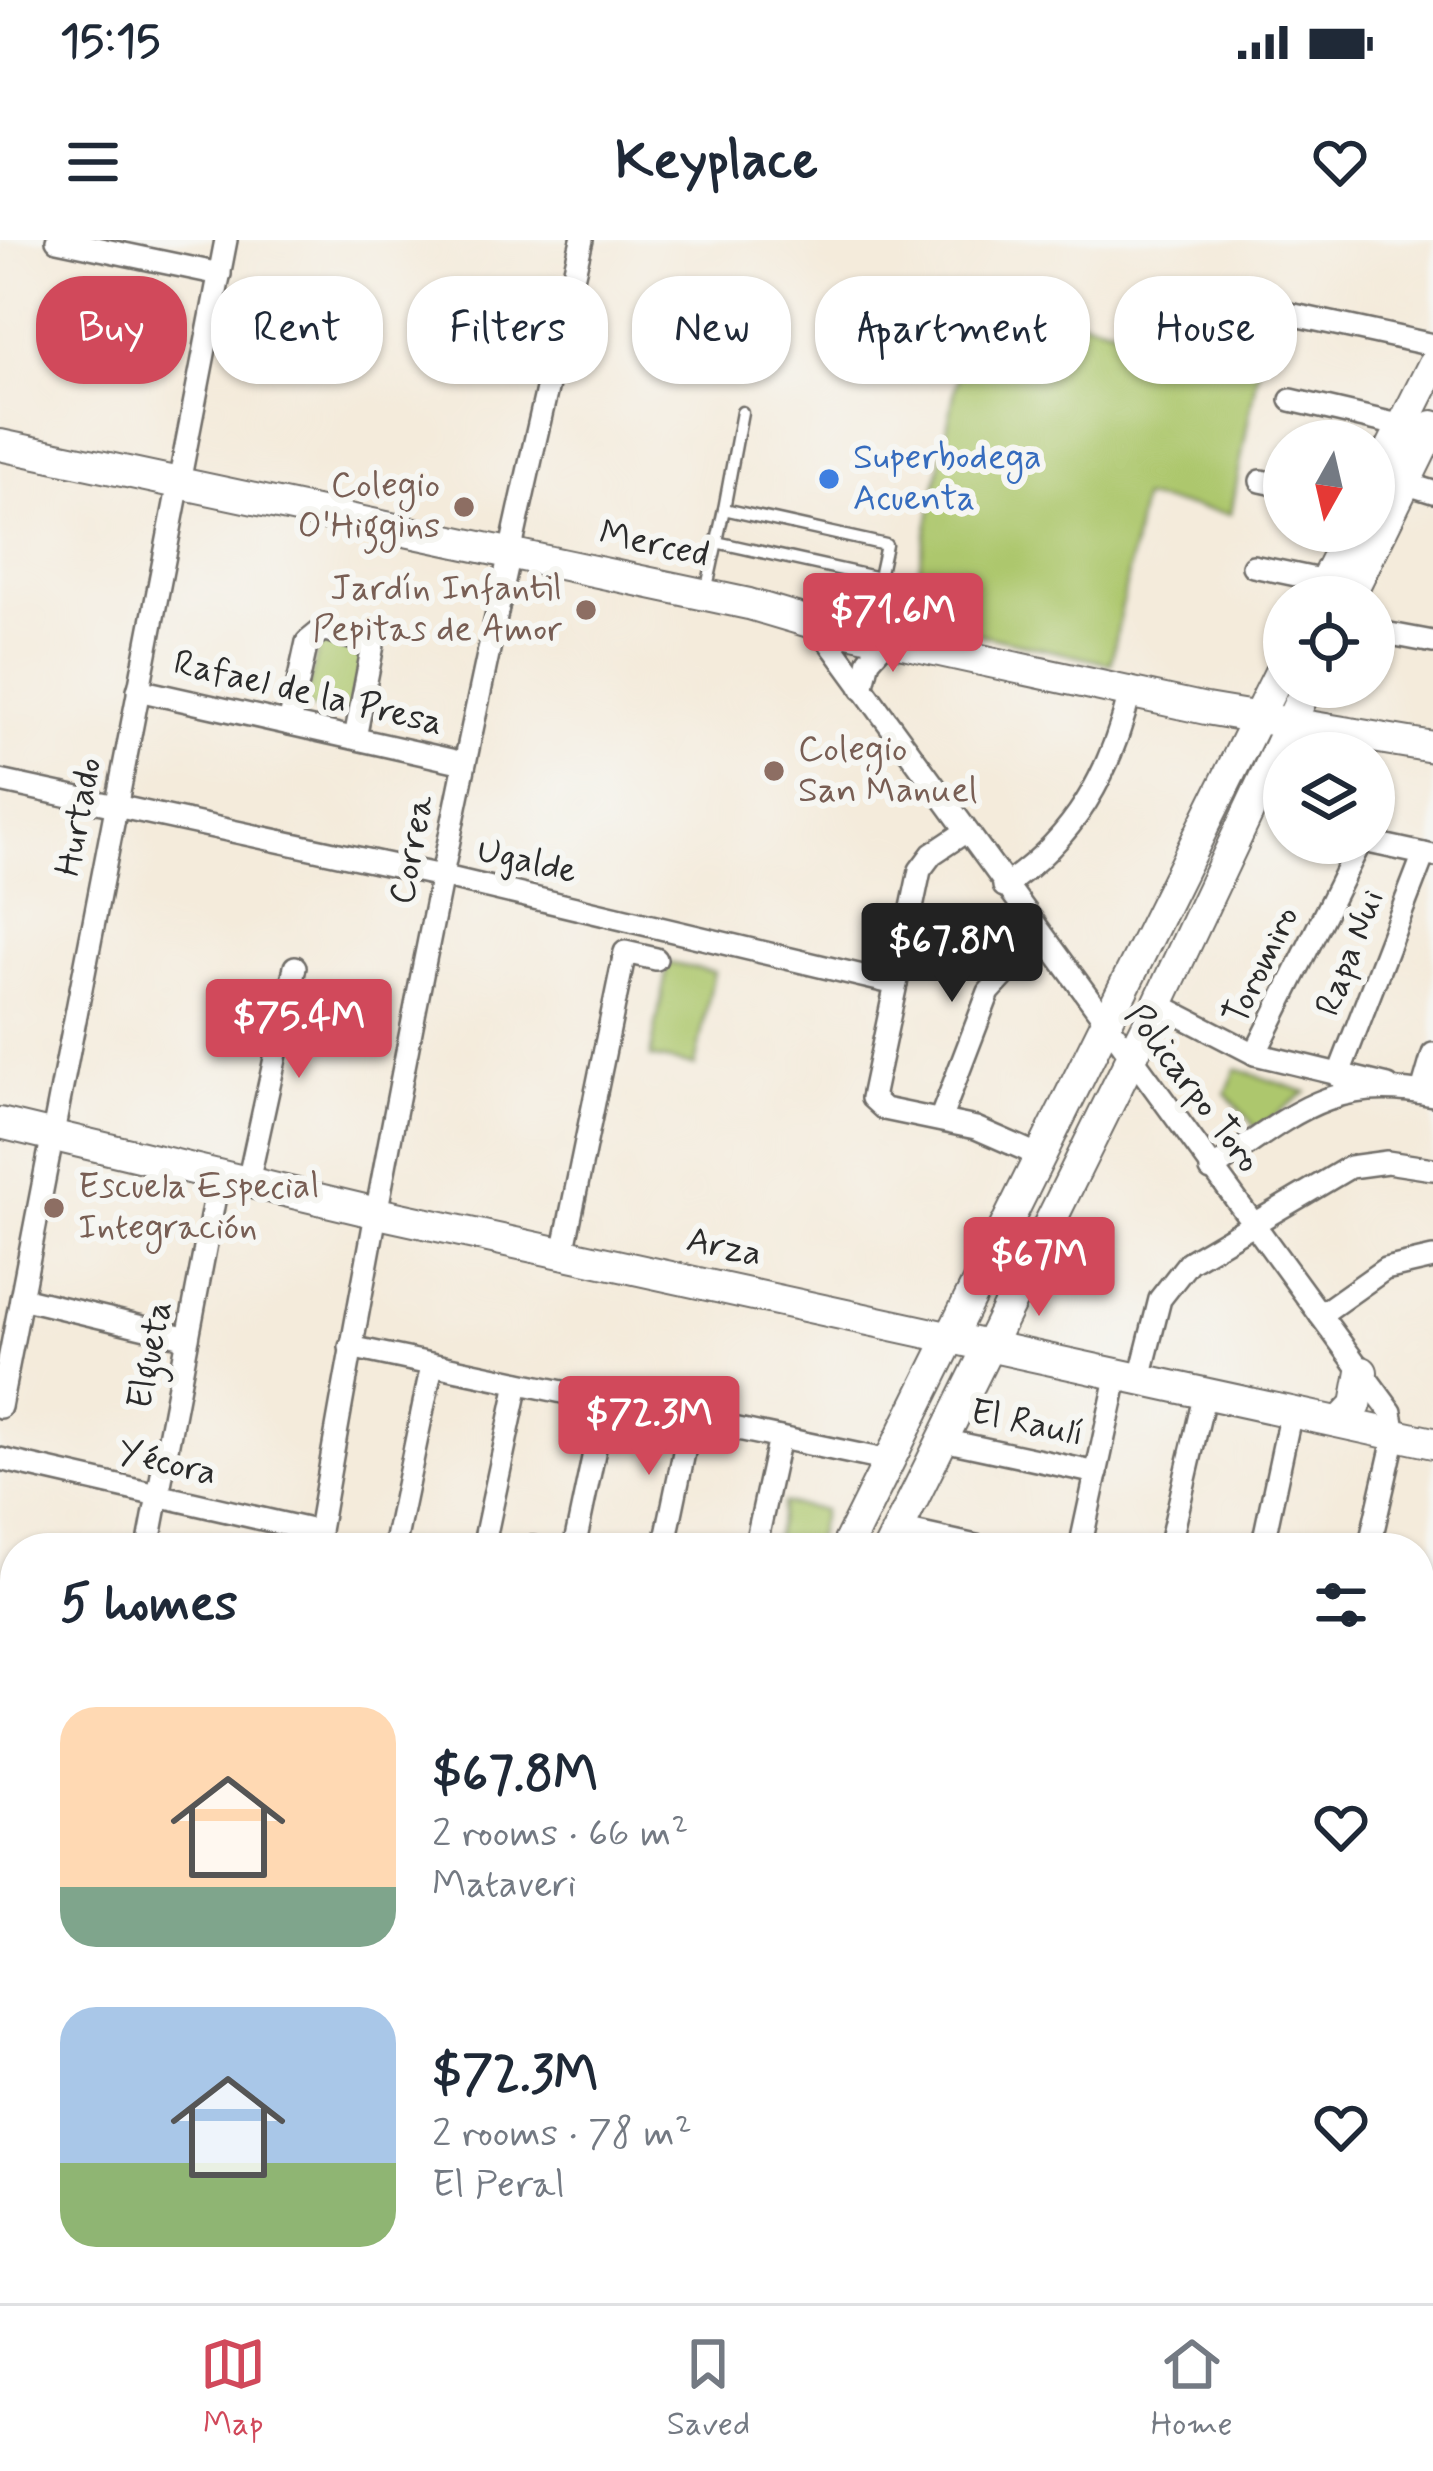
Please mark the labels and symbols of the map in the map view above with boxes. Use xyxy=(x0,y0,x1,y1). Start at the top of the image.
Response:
north arrow xyxy=(1263,420,1395,552)
place label: Superbodega Acuenta xyxy=(853,435,1042,523)
place label: Colegio O'Higgins xyxy=(298,463,440,554)
marker: Superbodega Acuenta xyxy=(816,466,842,492)
marker: Colegio O'Higgins xyxy=(451,494,477,520)
street label: Merced xyxy=(595,510,713,580)
place label: Jardín Infantil Pepitas de Amor xyxy=(313,566,562,654)
pin: $71.6M xyxy=(795,573,991,675)
marker: Jardín Infantil Pepitas de Amor xyxy=(573,597,599,623)
street label: Rafael de la Presa xyxy=(169,640,447,748)
place label: Colegio San Manuel xyxy=(798,727,978,815)
street label: Hurtado xyxy=(45,754,115,880)
marker: Colegio San Manuel xyxy=(761,758,787,784)
street label: Correa xyxy=(379,791,447,909)
street label: Ugalde xyxy=(472,828,582,896)
street label: Rapa Nui xyxy=(1305,883,1397,1023)
street label: Toromiro xyxy=(1213,899,1311,1033)
pin: $67.8M xyxy=(854,903,1050,1005)
pin: $75.4M xyxy=(201,979,397,1081)
street label: Policarpo Toro xyxy=(1113,995,1271,1183)
place label: Escuela Especial Integración xyxy=(78,1164,319,1254)
marker: Escuela Especial Integración xyxy=(41,1195,67,1221)
street label: Arza xyxy=(682,1217,766,1279)
pin: $67M xyxy=(968,1217,1110,1319)
street label: Elgueta xyxy=(117,1297,187,1414)
pin: $72.3M xyxy=(551,1376,747,1478)
street label: El Raulí xyxy=(966,1389,1088,1459)
street label: Yécora xyxy=(113,1430,221,1498)

